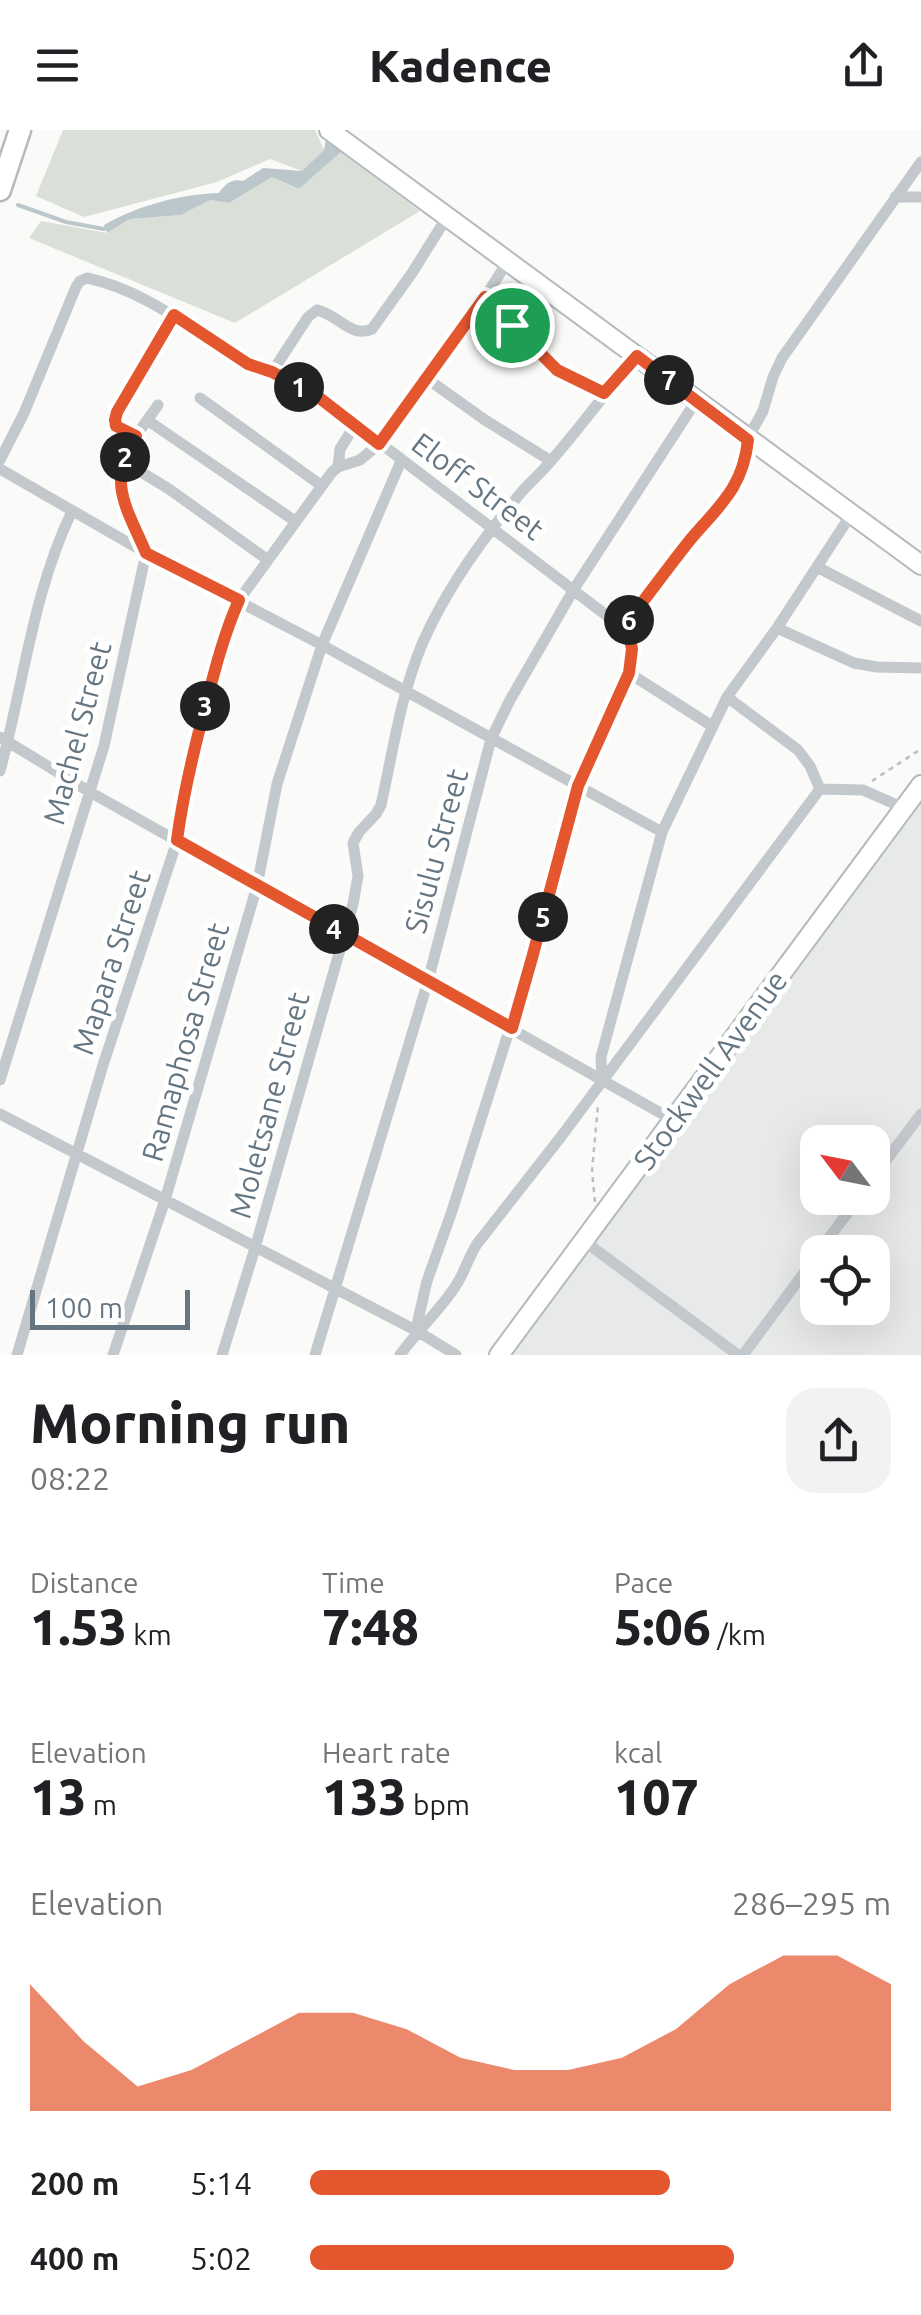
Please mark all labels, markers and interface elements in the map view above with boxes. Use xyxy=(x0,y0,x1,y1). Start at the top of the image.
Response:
icon: menu xyxy=(30,38,85,93)
icon: share xyxy=(836,38,891,93)
text: Kadence xyxy=(369,40,552,91)
pin xyxy=(470,283,555,368)
icon: arrive xyxy=(485,298,540,353)
pin: 7 xyxy=(644,355,694,405)
pin: 1 xyxy=(274,362,324,412)
text: 7 xyxy=(661,364,677,395)
text: 1 xyxy=(291,371,307,402)
street label: Eloff Street xyxy=(406,426,551,547)
pin: 2 xyxy=(100,432,150,482)
text: 2 xyxy=(117,441,133,472)
pin: 6 xyxy=(604,595,654,645)
text: 6 xyxy=(621,604,637,635)
street label: Machel Street xyxy=(36,638,118,828)
pin: 3 xyxy=(180,681,230,731)
text: 3 xyxy=(197,690,213,721)
street label: Sisulu Street xyxy=(398,765,474,937)
street label: Mapara Street xyxy=(65,865,157,1058)
pin: 5 xyxy=(518,892,568,942)
text: 5 xyxy=(535,901,551,932)
pin: 4 xyxy=(309,904,359,954)
text: 4 xyxy=(326,913,342,944)
street label: Ramaphosa Street xyxy=(135,919,235,1165)
street label: Stockwell Avenue xyxy=(626,964,794,1176)
street label: Moletsane Street xyxy=(222,988,316,1222)
north arrow xyxy=(800,1125,890,1215)
map controls xyxy=(800,1125,890,1325)
button: locate xyxy=(800,1235,890,1325)
scale bar xyxy=(30,1285,190,1330)
text: 100 m xyxy=(45,1292,123,1323)
button: share xyxy=(786,1388,891,1493)
text: Morning run xyxy=(30,1392,351,1453)
text: 08:22 xyxy=(30,1460,110,1496)
text: Distance xyxy=(30,1567,138,1598)
text: Time xyxy=(322,1567,385,1598)
text: Pace xyxy=(614,1567,673,1598)
text: 1.53 xyxy=(30,1598,127,1654)
text: 7:48 xyxy=(322,1598,419,1654)
text: 5:06 xyxy=(614,1598,711,1654)
text: km xyxy=(127,1619,172,1650)
text: /km xyxy=(711,1619,766,1650)
text: Elevation xyxy=(30,1737,147,1768)
text: Heart rate xyxy=(322,1737,451,1768)
text: kcal xyxy=(614,1737,662,1768)
text: 13 xyxy=(30,1768,86,1824)
text: 133 xyxy=(322,1768,407,1824)
text: 107 xyxy=(614,1768,699,1824)
text: m xyxy=(86,1789,117,1820)
text: bpm xyxy=(407,1789,470,1820)
text: Elevation xyxy=(30,1885,163,1921)
text: 286–295 m xyxy=(732,1885,891,1921)
text: 200 m xyxy=(30,2165,119,2201)
text: 5:14 xyxy=(190,2165,252,2201)
text: 400 m xyxy=(30,2240,119,2276)
text: 5:02 xyxy=(190,2240,252,2276)

